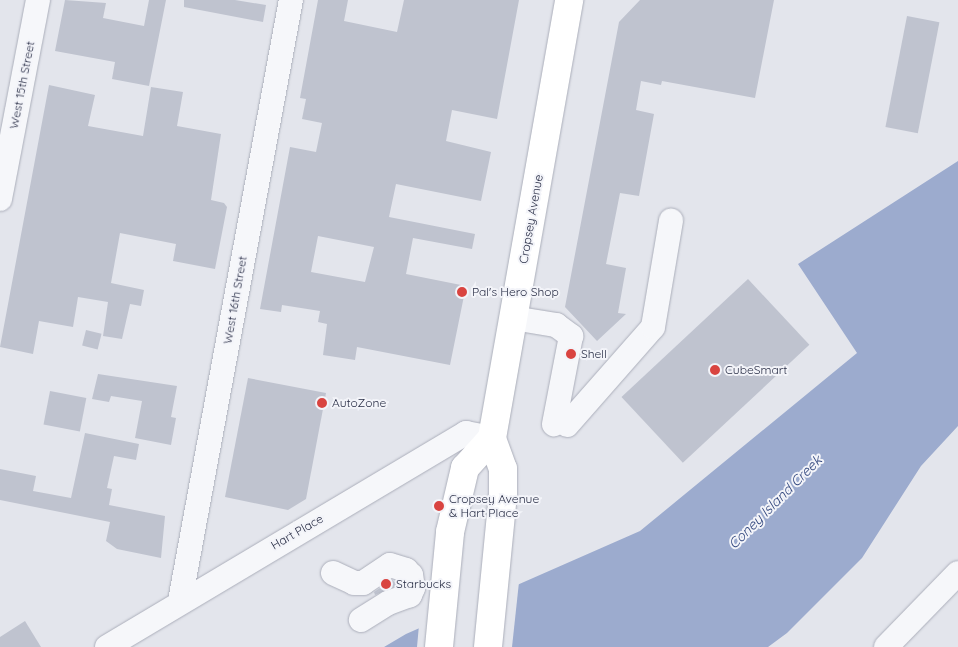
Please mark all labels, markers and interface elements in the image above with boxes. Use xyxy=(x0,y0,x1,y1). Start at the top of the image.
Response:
street label: West 15th Street xyxy=(6,40,38,130)
street label: Cropsey Avenue xyxy=(516,173,546,265)
street label: West 16th Street xyxy=(220,255,250,345)
place label: Pal's Hero Shop xyxy=(472,285,559,299)
marker: Pal's Hero Shop xyxy=(456,286,468,298)
place label: Shell xyxy=(581,347,607,361)
marker: Shell xyxy=(565,348,577,360)
place label: CubeSmart xyxy=(725,363,787,377)
marker: CubeSmart xyxy=(709,364,721,376)
place label: AutoZone xyxy=(332,396,386,410)
marker: AutoZone xyxy=(316,397,328,409)
water label: Coney Island Creek xyxy=(725,452,825,552)
place label: Cropsey Avenue & Hart Place xyxy=(449,492,539,520)
marker: Cropsey Avenue & Hart Place xyxy=(433,500,445,512)
street label: Hart Place xyxy=(268,511,326,553)
place label: Starbucks xyxy=(396,577,451,591)
marker: Starbucks xyxy=(380,578,392,590)

